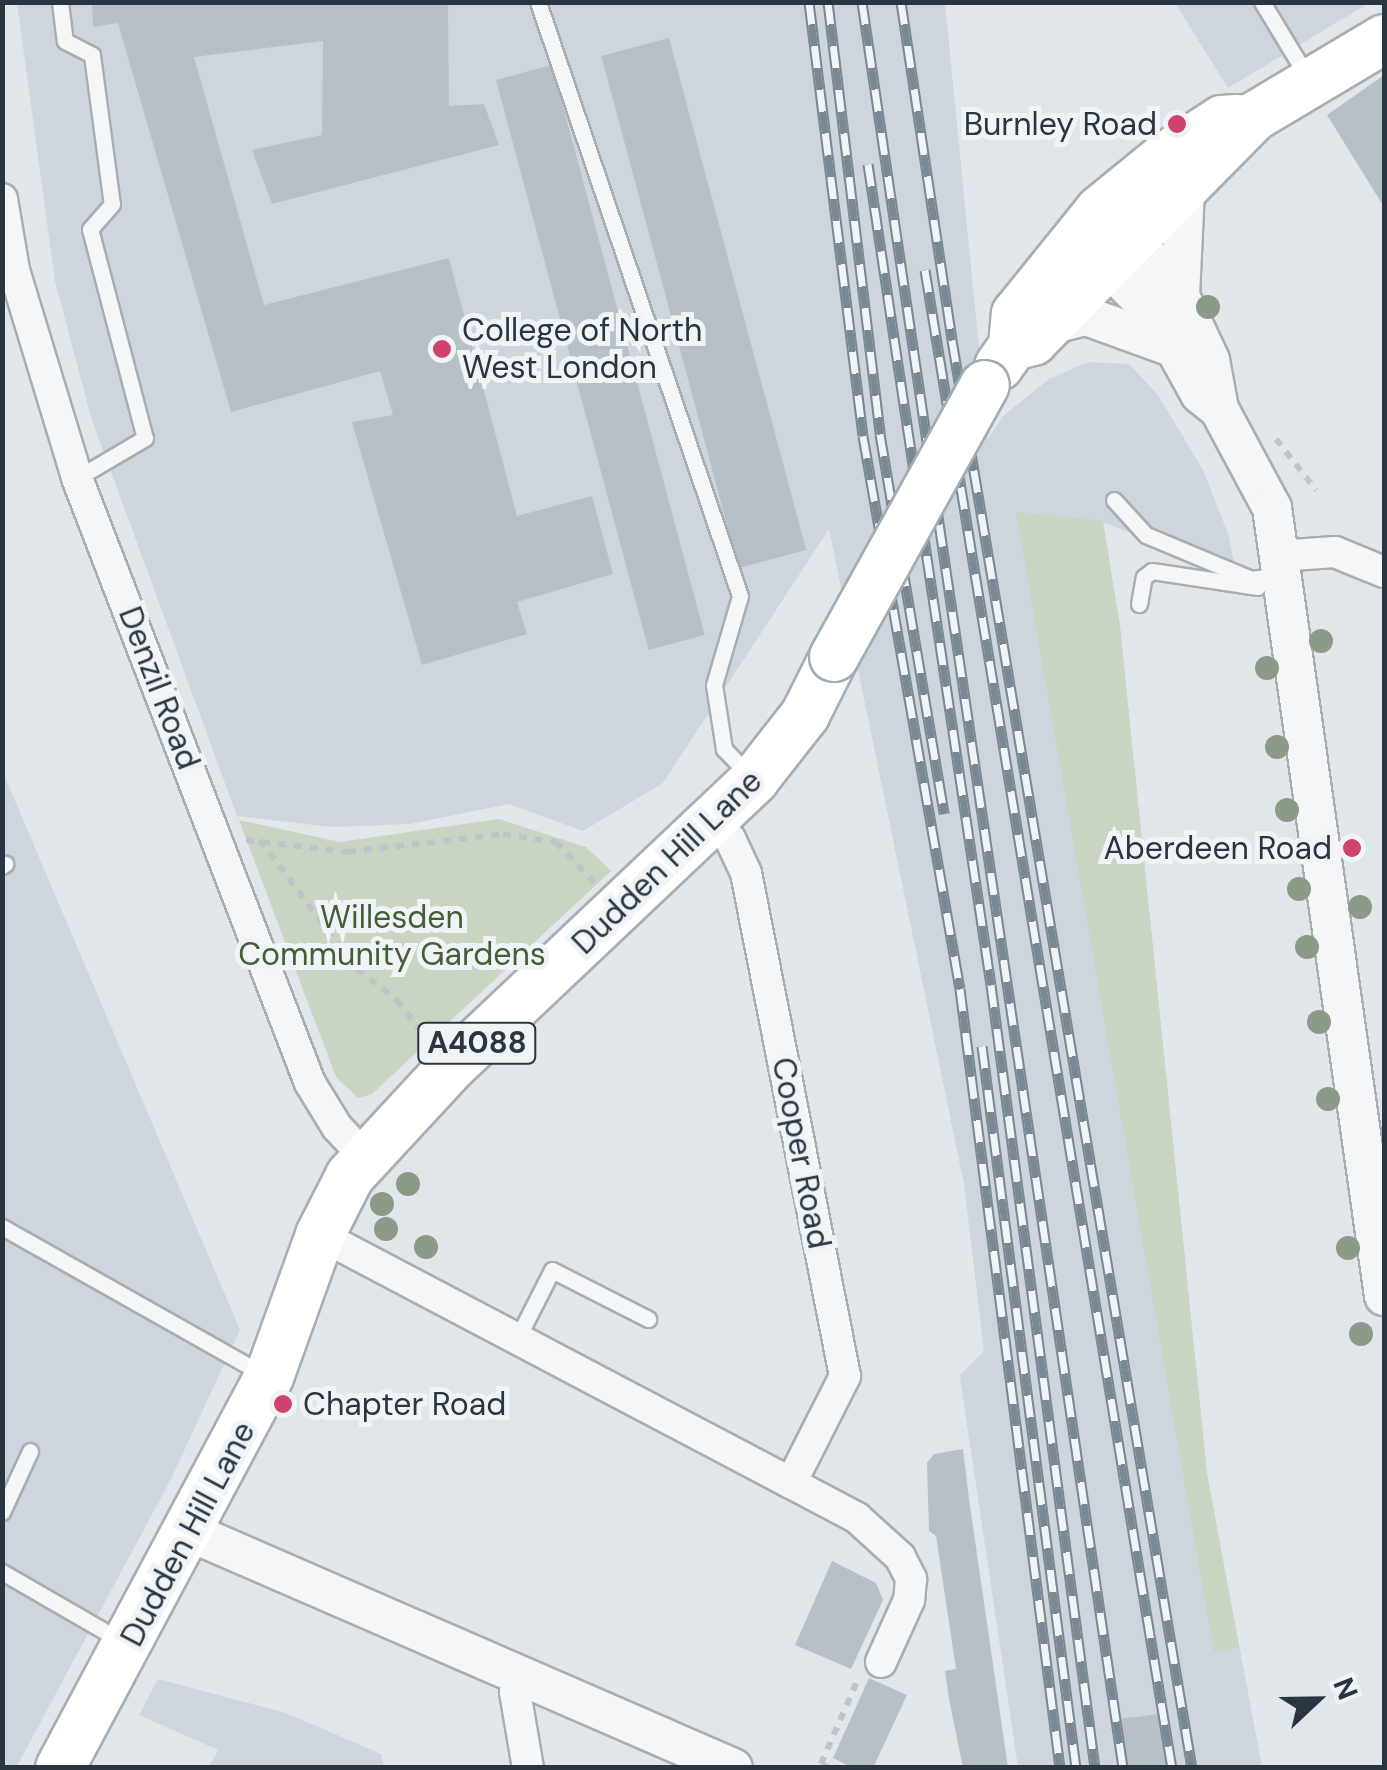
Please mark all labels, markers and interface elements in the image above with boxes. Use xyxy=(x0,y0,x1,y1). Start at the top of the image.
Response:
place label: Burnley Road xyxy=(964,105,1157,143)
marker: Burnley Road xyxy=(1166,113,1188,135)
place label: College of North West London xyxy=(462,312,702,387)
marker: College of North West London xyxy=(431,338,453,360)
street label: Denzil Road xyxy=(110,601,208,775)
street label: Dudden Hill Lane xyxy=(564,762,770,962)
place label: Aberdeen Road xyxy=(1104,829,1332,867)
marker: Aberdeen Road xyxy=(1341,837,1363,859)
park label: Willesden Community Gardens xyxy=(238,899,546,974)
road number: A4088 xyxy=(417,1018,537,1068)
street label: Cooper Road xyxy=(764,1054,838,1252)
place label: Chapter Road xyxy=(303,1385,506,1423)
marker: Chapter Road xyxy=(272,1393,294,1415)
street label: Dudden Hill Lane xyxy=(113,1415,263,1653)
north arrow xyxy=(1267,1650,1367,1750)
text: N xyxy=(1324,1672,1366,1705)

